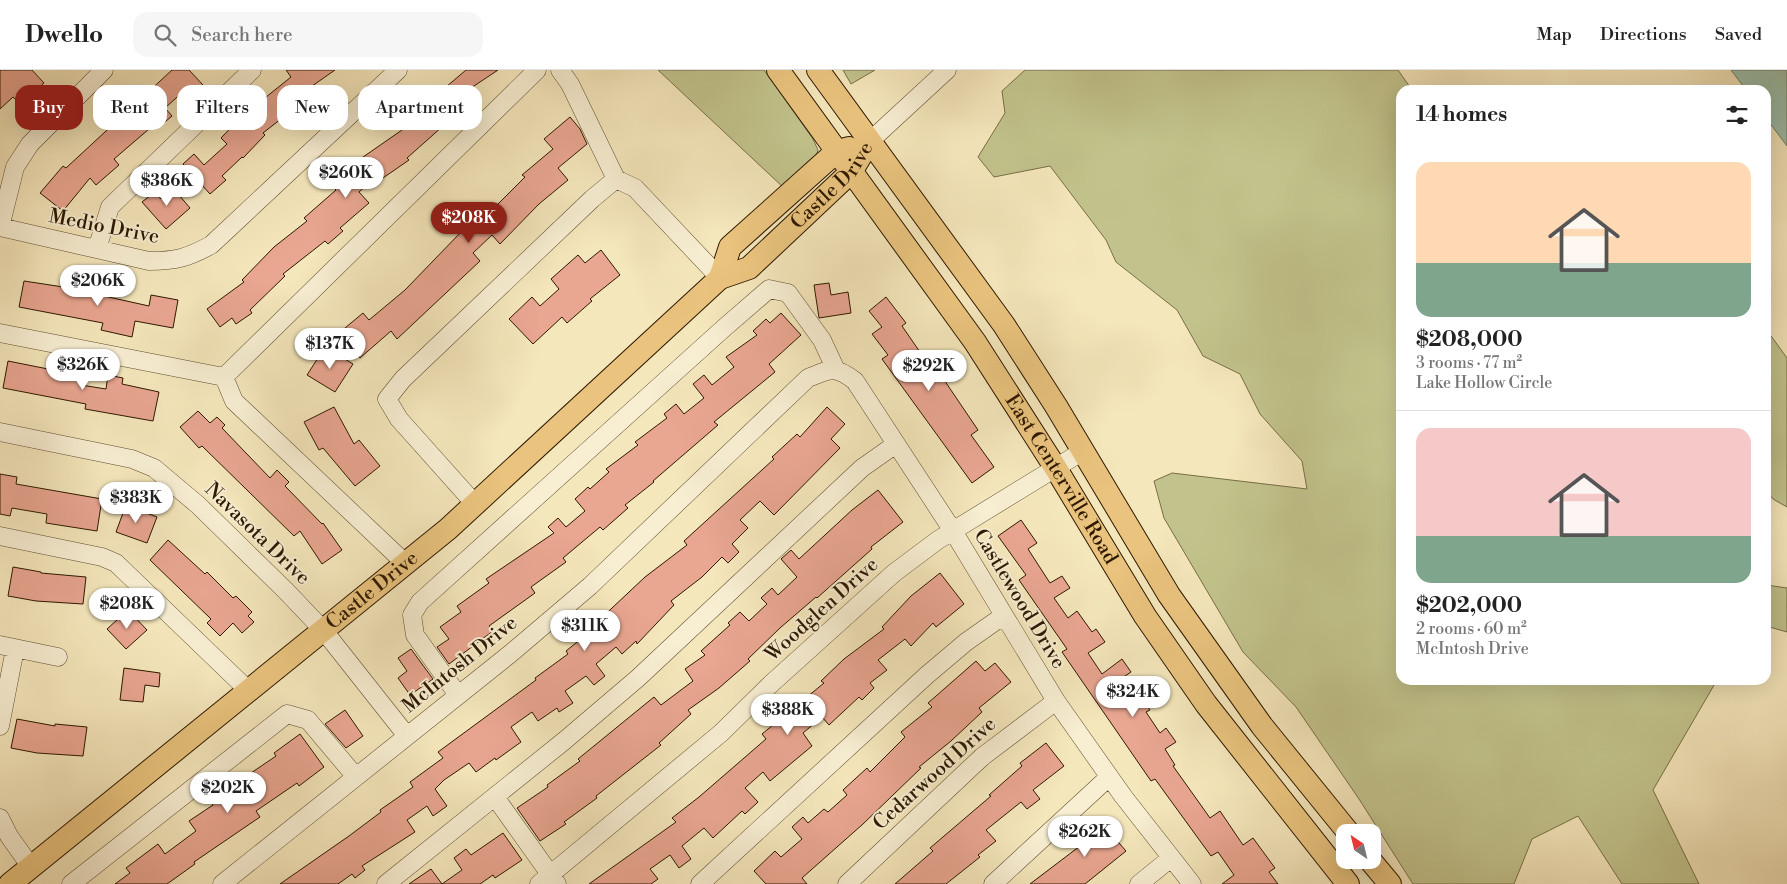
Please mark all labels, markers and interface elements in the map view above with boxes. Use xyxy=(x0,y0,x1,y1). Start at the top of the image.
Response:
search box xyxy=(133,12,483,57)
text: Dwello xyxy=(25,20,103,50)
icon: search xyxy=(151,21,179,49)
text: Search here xyxy=(191,23,293,47)
text: Map xyxy=(1536,23,1572,46)
text: Directions xyxy=(1600,23,1687,46)
text: Saved xyxy=(1715,23,1762,46)
chip: Buy xyxy=(15,85,83,130)
chip: Rent xyxy=(93,85,167,130)
chip: Filters xyxy=(177,85,267,130)
chip: New xyxy=(277,85,348,130)
chip: Apartment xyxy=(358,85,482,130)
icon: filters xyxy=(1723,101,1751,129)
text: 14 homes xyxy=(1416,102,1507,128)
street label: Castle Drive xyxy=(785,137,879,235)
pin: $260K xyxy=(311,156,381,199)
text: $260K xyxy=(319,163,373,183)
pin: $386K xyxy=(132,164,202,207)
text: $386K xyxy=(141,171,193,191)
icon: home xyxy=(1539,195,1629,285)
pin: $208K xyxy=(434,202,504,244)
street label: Medio Drive xyxy=(47,204,161,250)
text: $208K xyxy=(442,208,496,228)
pin: $206K xyxy=(63,264,133,307)
text: $206K xyxy=(71,271,125,291)
text: $208,000 xyxy=(1416,327,1523,353)
pin: $137K xyxy=(295,328,365,370)
text: $137K xyxy=(306,334,354,354)
pin: $326K xyxy=(48,348,118,391)
pin: $292K xyxy=(894,350,964,392)
text: 3 rooms · 77 m² xyxy=(1416,353,1522,373)
text: $326K xyxy=(57,355,109,375)
text: $292K xyxy=(903,356,955,376)
text: Lake Hollow Circle xyxy=(1416,373,1552,393)
street label: East Centerville Road xyxy=(999,390,1124,569)
icon: home xyxy=(1539,460,1629,550)
street label: Navasota Drive xyxy=(199,477,315,591)
pin: $383K xyxy=(101,482,171,524)
text: $383K xyxy=(110,488,162,508)
street label: Castlewood Drive xyxy=(967,525,1071,673)
street label: Castle Drive xyxy=(321,546,423,635)
street label: Woodglen Drive xyxy=(759,553,884,668)
pin: $208K xyxy=(92,588,162,630)
text: $202,000 xyxy=(1416,593,1522,619)
text: $208K xyxy=(100,594,154,614)
pin: $311K xyxy=(550,610,620,652)
street label: McIntosh Drive xyxy=(397,611,523,719)
text: $311K xyxy=(561,616,609,636)
text: 2 rooms · 60 m² xyxy=(1416,619,1527,639)
text: McIntosh Drive xyxy=(1416,639,1529,659)
pin: $324K xyxy=(1098,676,1168,718)
text: $324K xyxy=(1107,682,1159,702)
pin: $388K xyxy=(753,694,823,736)
text: $388K xyxy=(762,700,814,720)
street label: Cedarwood Drive xyxy=(868,712,1002,836)
pin: $202K xyxy=(193,772,263,814)
text: $202K xyxy=(201,778,255,798)
pin: $262K xyxy=(1050,816,1120,858)
text: $262K xyxy=(1059,822,1111,842)
north arrow xyxy=(1336,824,1381,869)
map controls xyxy=(1336,824,1381,869)

